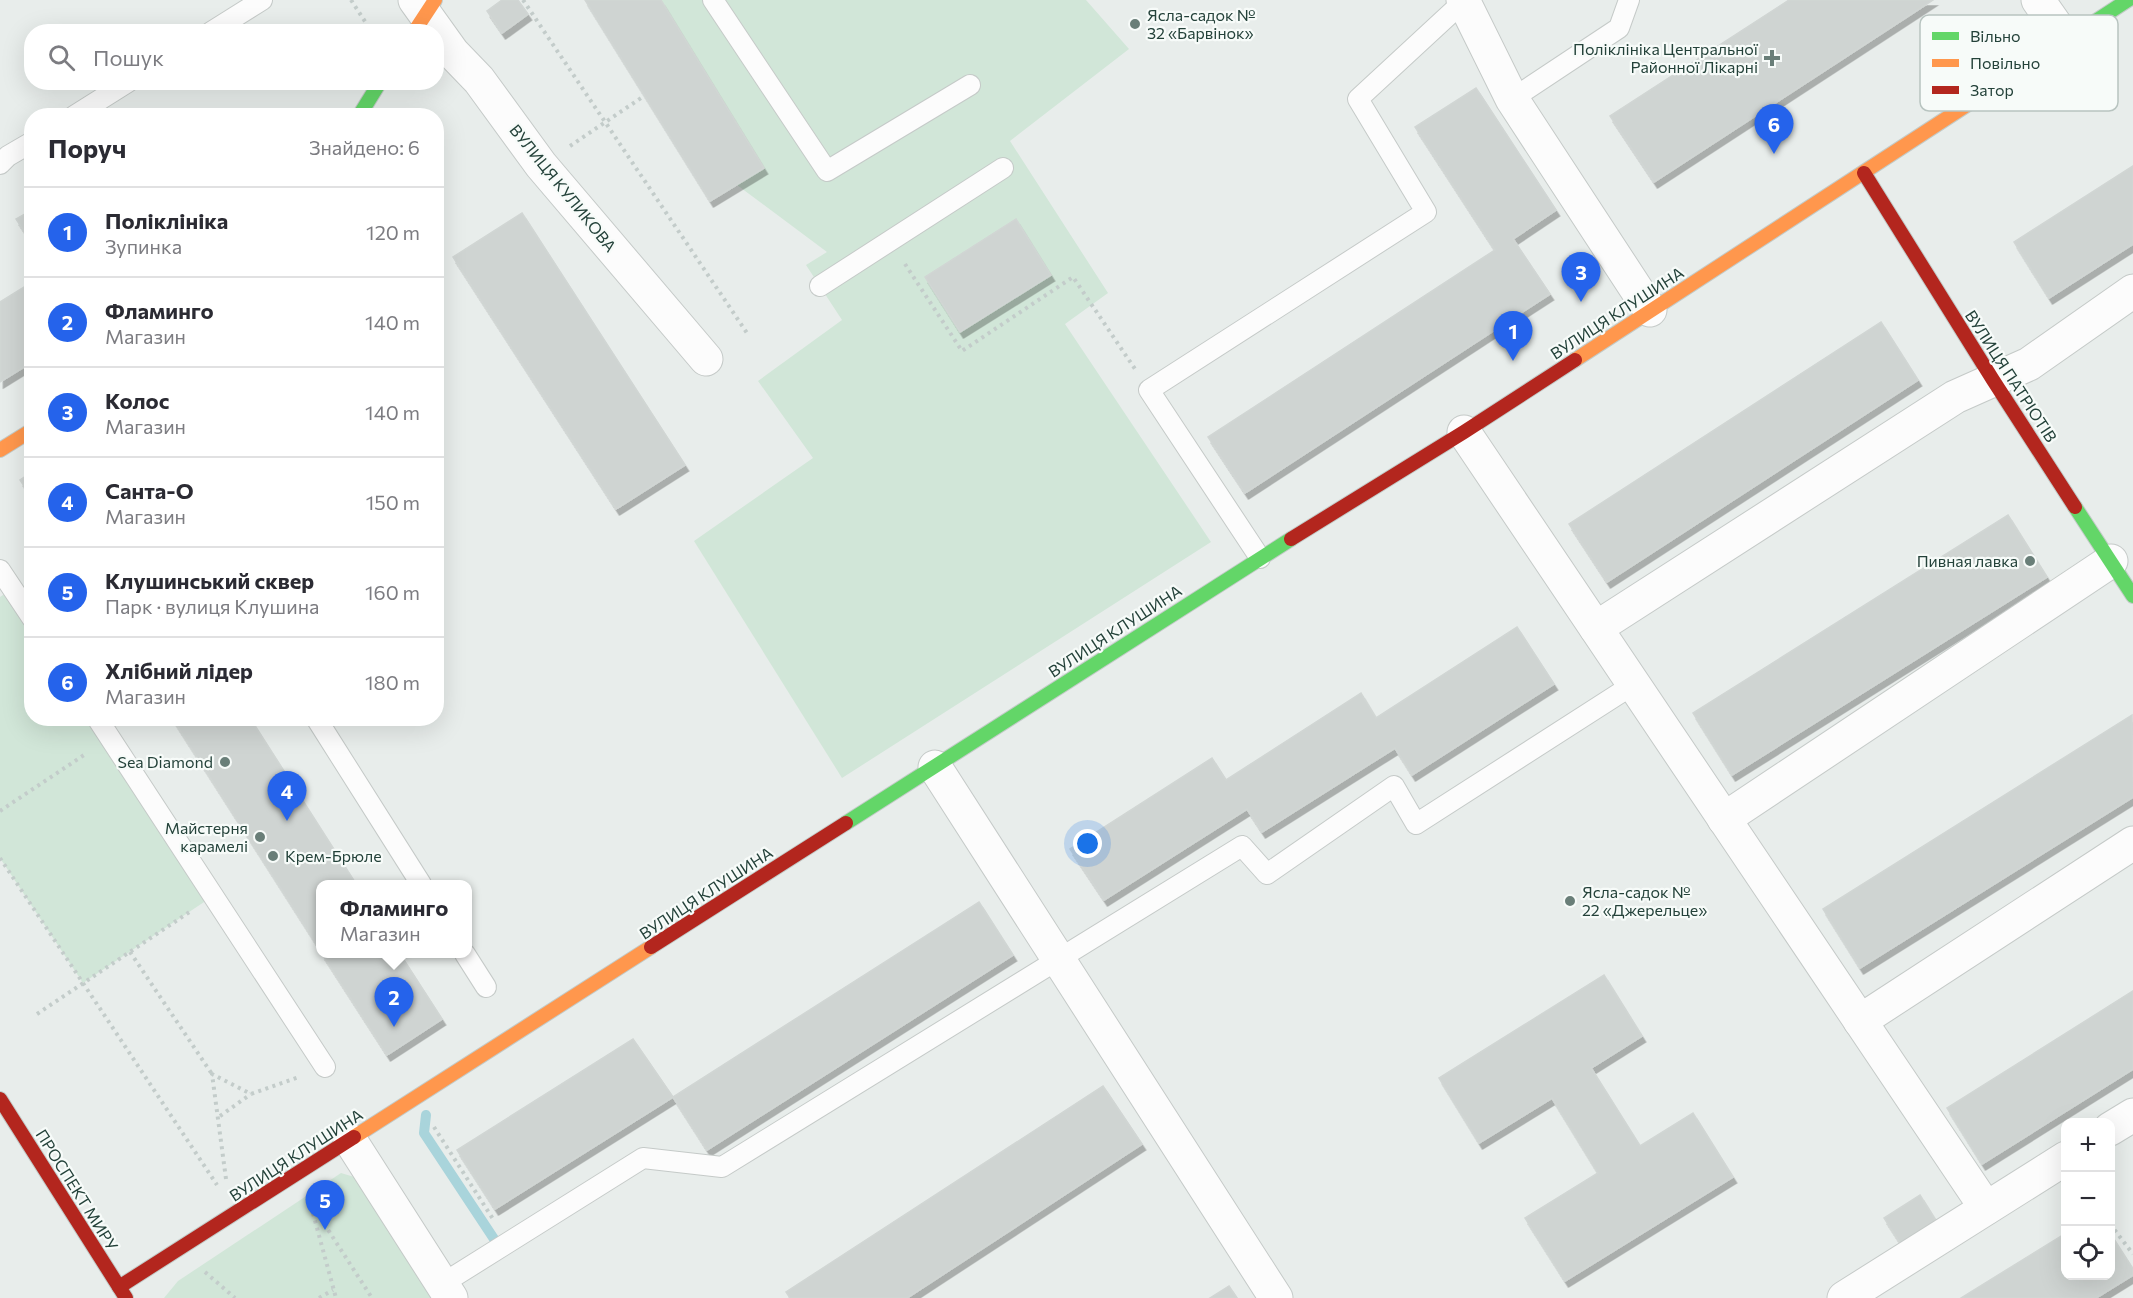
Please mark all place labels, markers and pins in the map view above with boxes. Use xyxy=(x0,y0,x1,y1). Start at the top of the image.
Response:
place label: Ясла-садок № 32 «Барвінок» xyxy=(1147,5,1256,42)
marker: Ясла-садок № 32 «Барвінок» xyxy=(1128,17,1142,31)
place label: Поліклініка Центральної Районної Лікарні xyxy=(1573,39,1759,76)
marker: Поліклініка Центральної Районної Лікарні xyxy=(1763,49,1781,67)
pin: 6 xyxy=(1754,104,1794,154)
pin: 3 xyxy=(1562,252,1600,302)
pin: 1 xyxy=(1494,312,1532,361)
place label: Пивная лавка xyxy=(1917,551,2018,570)
marker: Пивная лавка xyxy=(2023,554,2037,568)
place label: Sea Diamond xyxy=(118,752,213,771)
marker: Sea Diamond xyxy=(218,755,232,769)
pin: 4 xyxy=(268,772,306,821)
place label: Майстерня карамелі xyxy=(165,818,248,855)
marker: Майстерня карамелі xyxy=(253,830,267,844)
place label: Крем-Брюле xyxy=(285,846,382,865)
marker: Крем-Брюле xyxy=(266,849,280,863)
place label: Ясла-садок № 22 «Джерельце» xyxy=(1582,882,1707,919)
marker: Ясла-садок № 22 «Джерельце» xyxy=(1563,894,1577,908)
pin: 2 xyxy=(374,978,414,1027)
pin: 5 xyxy=(306,1180,344,1230)

